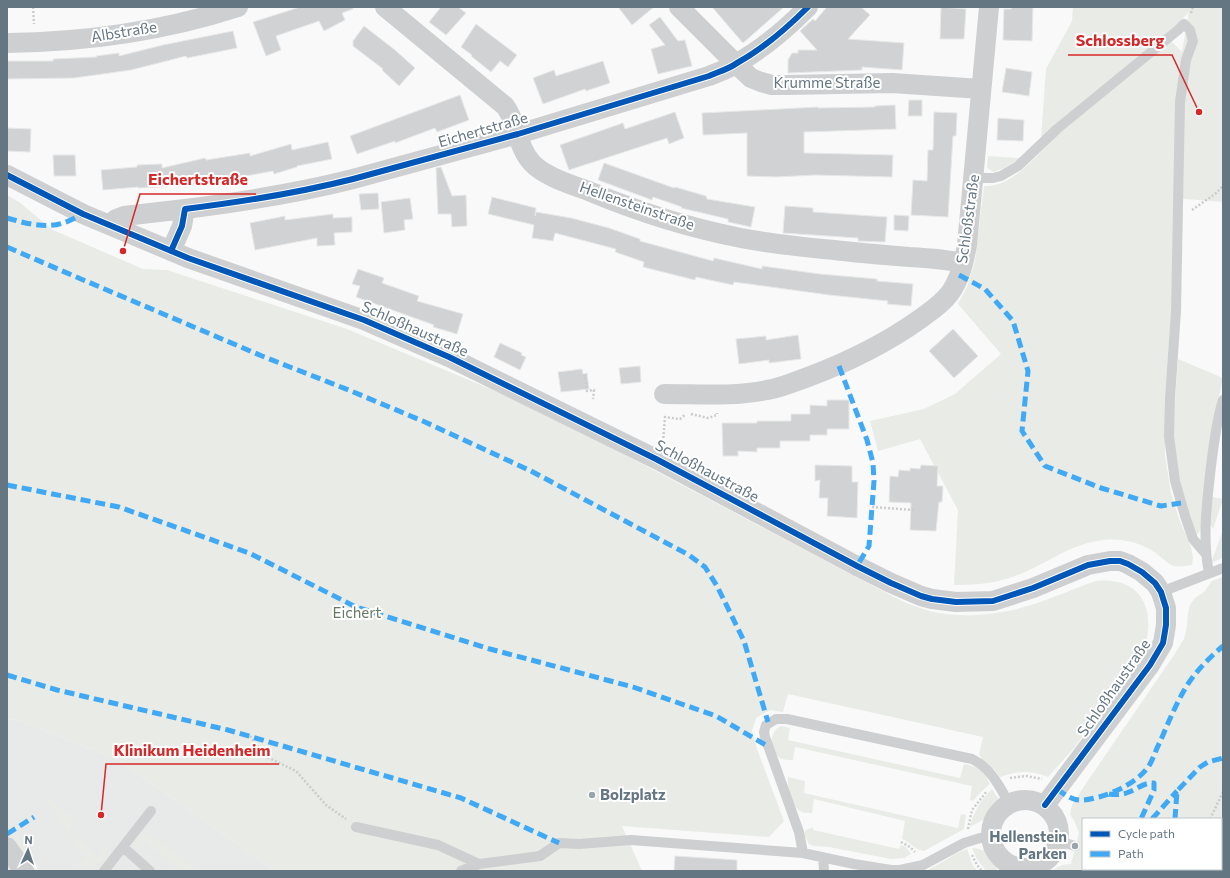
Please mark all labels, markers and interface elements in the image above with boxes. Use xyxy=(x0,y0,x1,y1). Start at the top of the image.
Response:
street label: Albstraße xyxy=(90,17,158,45)
callout: Schlossberg xyxy=(1068,27,1172,55)
text: Schlossberg xyxy=(1076,30,1164,49)
street label: Krumme Straße xyxy=(774,73,881,91)
street label: Eichertstraße xyxy=(436,108,530,150)
callout: Eichertstraße xyxy=(140,166,256,194)
text: Eichertstraße xyxy=(148,169,248,188)
street label: Schloßstraße xyxy=(952,173,982,265)
street label: Hellensteinstraße xyxy=(578,177,697,233)
street label: Schloßhaustraße xyxy=(359,296,472,360)
street label: Schloßhaustraße xyxy=(652,435,763,505)
park label: Eichert xyxy=(333,603,381,621)
street label: Schloßhaustraße xyxy=(1073,635,1154,740)
callout: Klinikum Heidenheim xyxy=(106,736,279,764)
text: Klinikum Heidenheim xyxy=(113,740,271,759)
place label: Bolzplatz xyxy=(600,785,666,803)
marker: Bolzplatz xyxy=(587,790,597,800)
legend xyxy=(1082,818,1222,870)
text: Cycle path xyxy=(1118,826,1175,840)
place label: Hellenstein Parken xyxy=(989,827,1067,862)
north arrow xyxy=(8,830,48,870)
text: N xyxy=(24,833,33,846)
marker: Hellenstein Parken xyxy=(1070,841,1080,851)
text: Path xyxy=(1118,846,1144,860)

